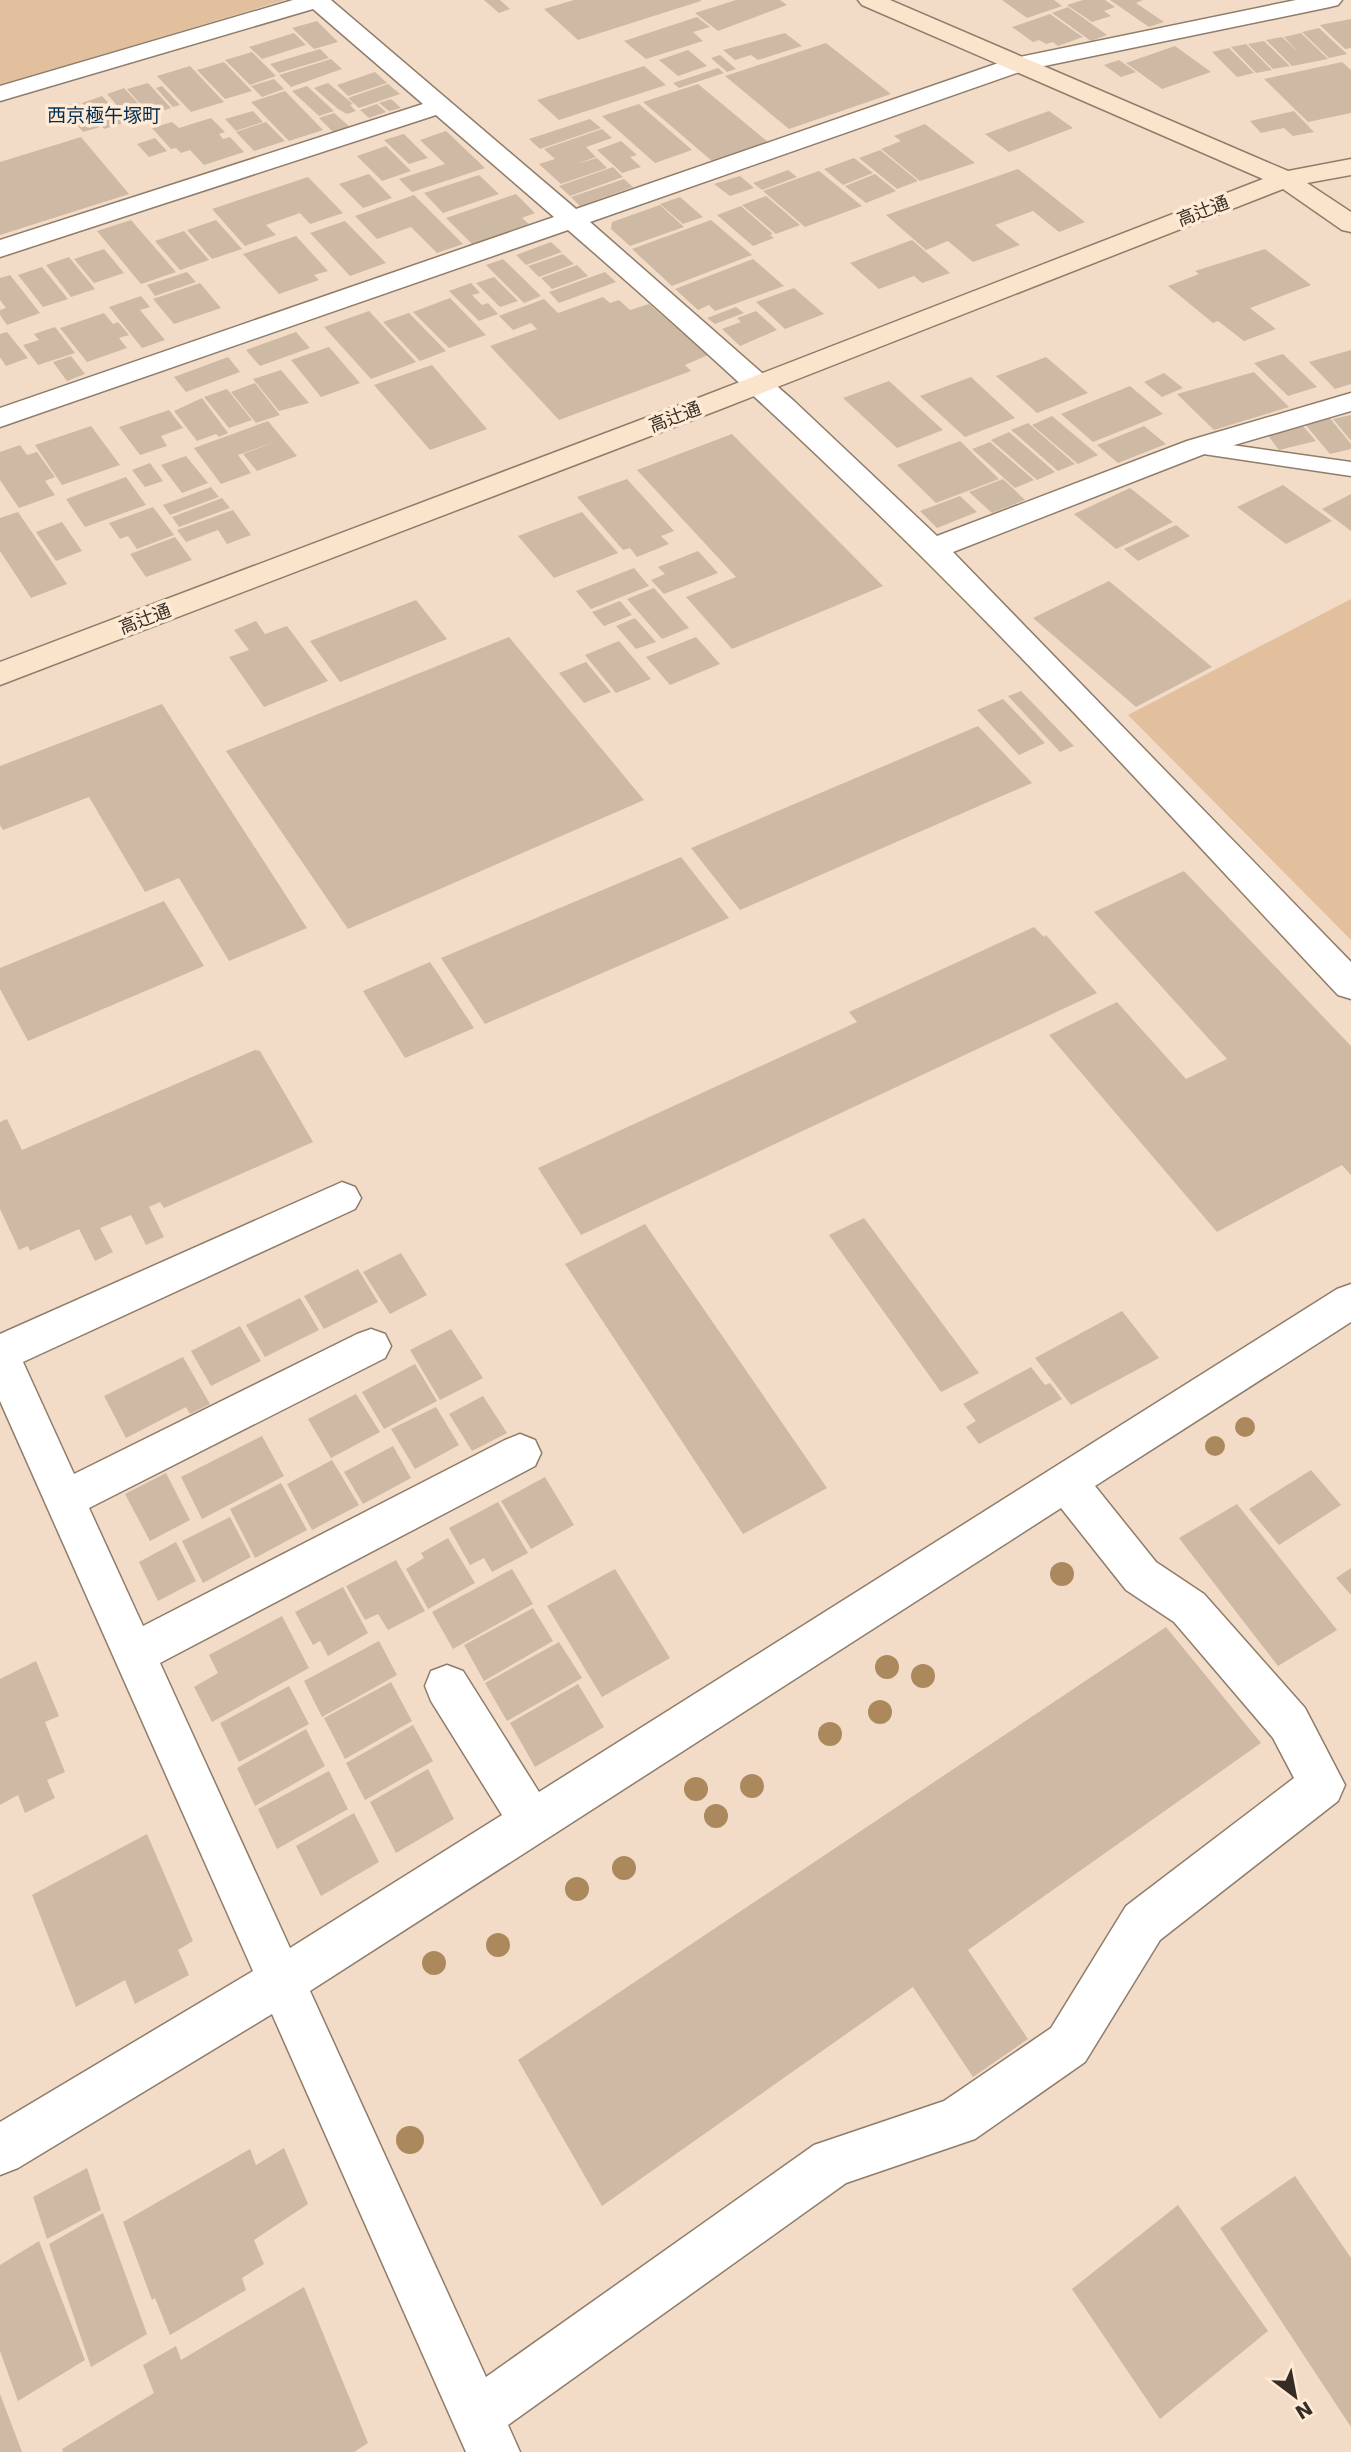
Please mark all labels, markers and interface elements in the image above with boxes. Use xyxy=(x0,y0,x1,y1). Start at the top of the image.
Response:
district label: 西京極午塚町 xyxy=(47,104,161,126)
street label: 高辻通 xyxy=(1174,191,1232,230)
street label: 高辻通 xyxy=(646,397,704,436)
street label: 高辻通 xyxy=(116,599,174,638)
north arrow xyxy=(1260,2361,1330,2431)
text: N xyxy=(1291,2397,1317,2424)

